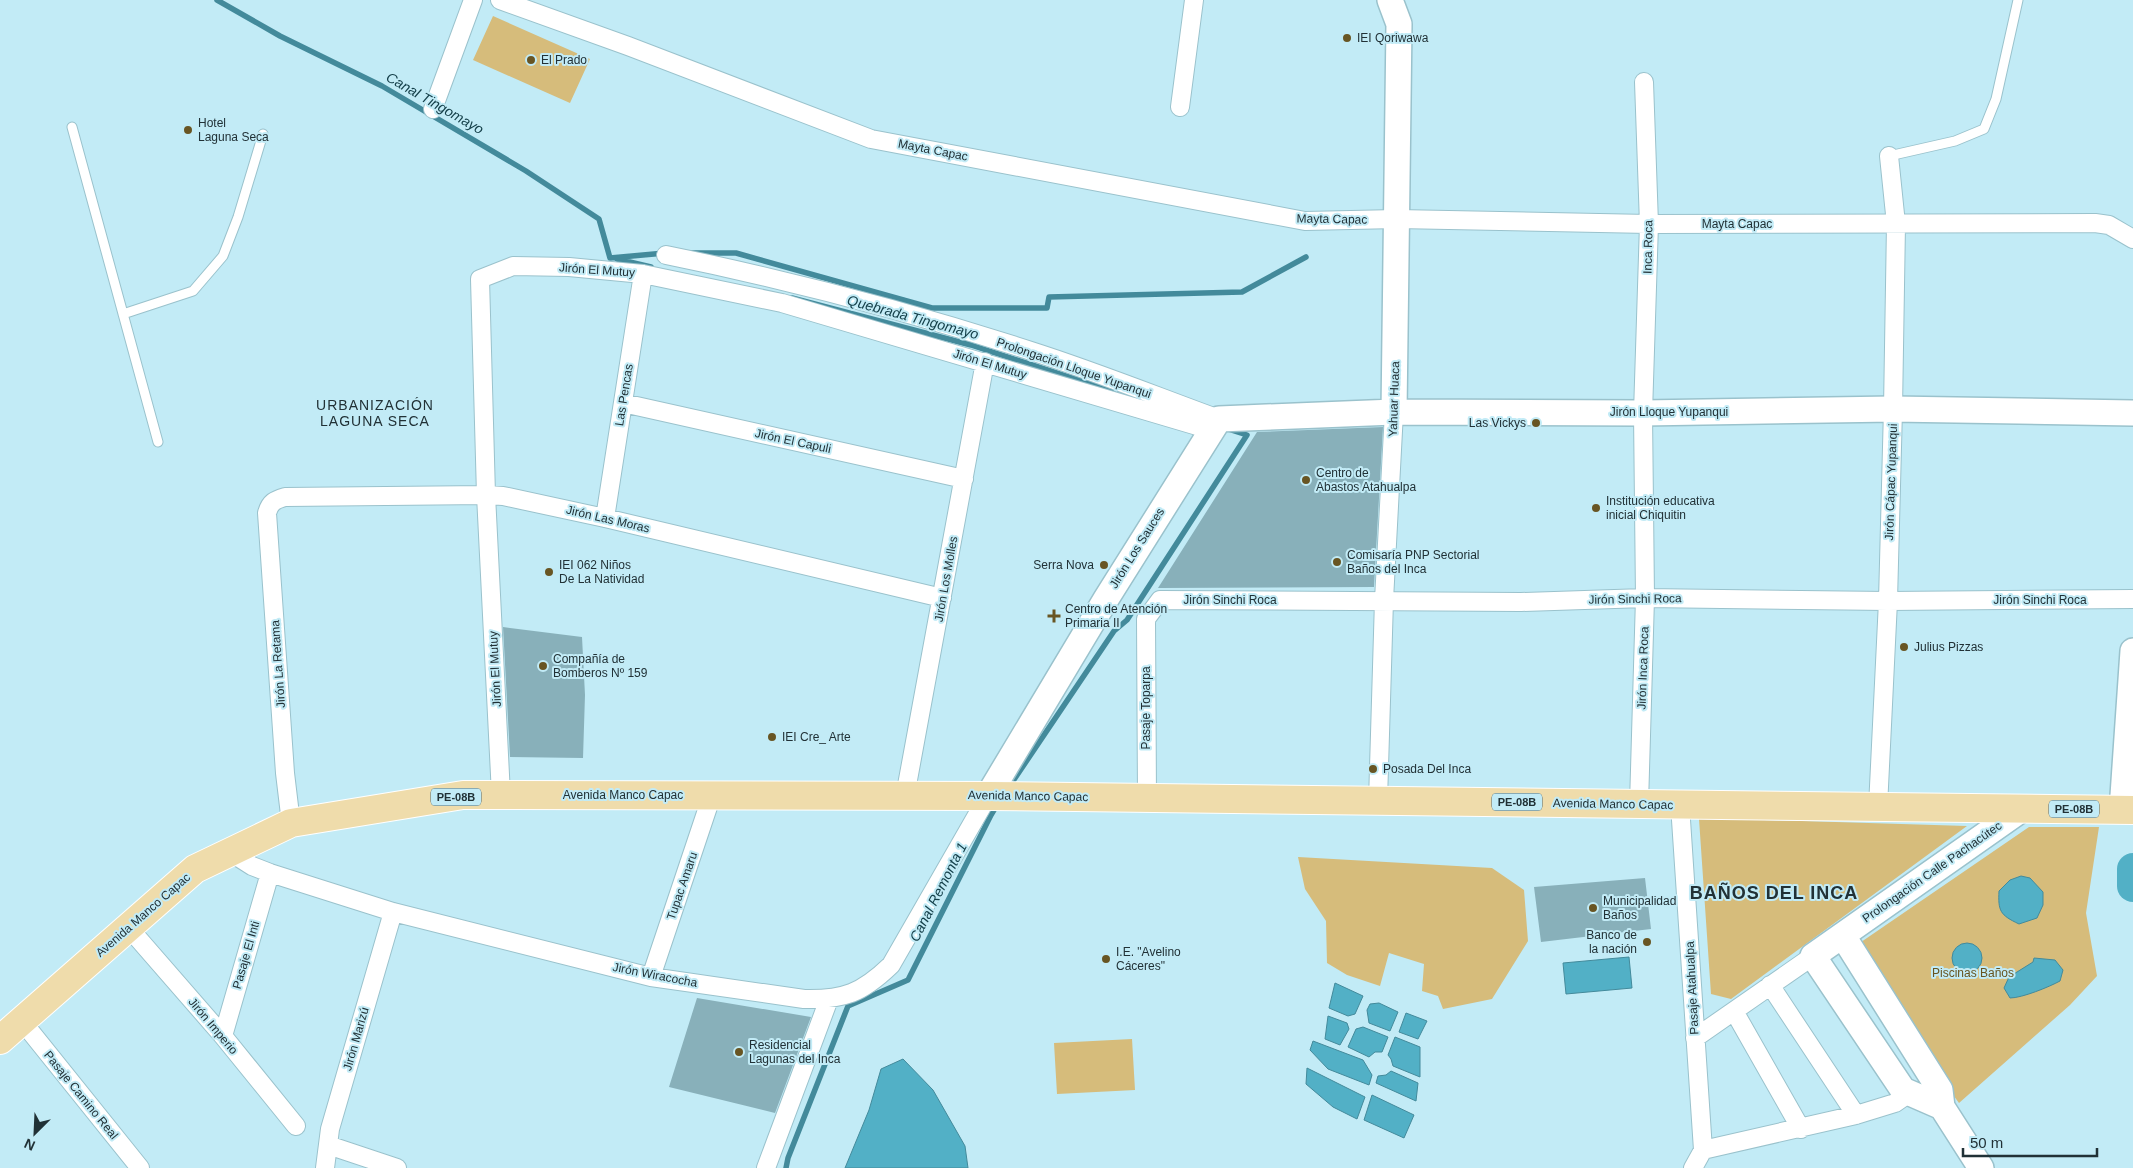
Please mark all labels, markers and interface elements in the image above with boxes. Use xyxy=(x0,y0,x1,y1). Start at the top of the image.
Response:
place label: IEI Qoriwawa xyxy=(1357,31,1429,45)
marker: IEI Qoriwawa xyxy=(1341,32,1353,44)
place label: El Prado xyxy=(541,53,587,67)
marker: El Prado xyxy=(525,54,537,66)
water label: Canal Tingomayo xyxy=(384,69,487,137)
place label: Hotel Laguna Seca xyxy=(198,116,269,144)
marker: Hotel Laguna Seca xyxy=(182,124,194,136)
street label: Mayta Capac xyxy=(897,136,969,164)
street label: Mayta Capac xyxy=(1297,211,1367,227)
street label: Mayta Capac xyxy=(1702,217,1772,231)
street label: Inca Roca xyxy=(1641,220,1655,274)
street label: Jirón El Mutuy xyxy=(559,260,635,280)
water label: Quebrada Tingomayo xyxy=(846,292,981,342)
street label: Prolongación Lloque Yupanqui xyxy=(995,335,1153,401)
street label: Jirón El Mutuy xyxy=(952,346,1028,382)
street label: Yahuar Huaca xyxy=(1386,361,1402,437)
street label: Las Pencas xyxy=(612,363,636,427)
district label: URBANIZACIÓN LAGUNA SECA xyxy=(316,397,434,429)
street label: Jirón Lloque Yupanqui xyxy=(1610,405,1728,419)
place label: Las Vickys xyxy=(1469,416,1526,430)
marker: Las Vickys xyxy=(1530,417,1542,429)
street label: Jirón Cápac Yupanqui xyxy=(1882,423,1900,541)
street label: Jirón El Capuli xyxy=(754,426,832,456)
place label: Centro de Abastos Atahualpa xyxy=(1316,466,1416,494)
marker: Centro de Abastos Atahualpa xyxy=(1300,474,1312,486)
place label: Institución educativa inicial Chiquitin xyxy=(1606,494,1715,522)
marker: Institución educativa inicial Chiquitin xyxy=(1590,502,1602,514)
street label: Jirón Las Moras xyxy=(565,503,651,535)
street label: Jirón Los Sauces xyxy=(1107,505,1167,591)
street label: Jirón Los Molles xyxy=(932,535,960,623)
place label: Comisaría PNP Sectorial Baños del Inca xyxy=(1347,548,1480,576)
marker: Comisaría PNP Sectorial Baños del Inca xyxy=(1331,556,1343,568)
place label: IEI 062 Niños De La Natividad xyxy=(559,558,644,586)
place label: Serra Nova xyxy=(1033,558,1094,572)
marker: Serra Nova xyxy=(1098,559,1110,571)
marker: IEI 062 Niños De La Natividad xyxy=(543,566,555,578)
street label: Jirón Sinchi Roca xyxy=(1588,591,1682,607)
street label: Jirón Sinchi Roca xyxy=(1183,593,1277,607)
street label: Jirón Sinchi Roca xyxy=(1993,593,2087,607)
place label: Centro de Atención Primaria II xyxy=(1065,602,1167,630)
marker: Centro de Atención Primaria II xyxy=(1047,609,1061,623)
street label: Jirón La Retama xyxy=(268,619,288,708)
street label: Jirón Inca Roca xyxy=(1635,626,1651,710)
street label: Jirón El Mutuy xyxy=(486,631,504,707)
place label: Julius Pizzas xyxy=(1914,640,1983,654)
marker: Julius Pizzas xyxy=(1898,641,1910,653)
place label: Compañía de Bomberos Nº 159 xyxy=(553,652,648,680)
marker: Compañía de Bomberos Nº 159 xyxy=(537,660,549,672)
street label: Pasaje Toparpa xyxy=(1139,666,1153,750)
place label: IEI Cre_ Arte xyxy=(782,730,851,744)
marker: IEI Cre_ Arte xyxy=(766,731,778,743)
place label: Posada Del Inca xyxy=(1383,762,1471,776)
marker: Posada Del Inca xyxy=(1367,763,1379,775)
street label: Avenida Manco Capac xyxy=(563,788,683,802)
street label: Avenida Manco Capac xyxy=(968,788,1088,804)
road number: PE-08B xyxy=(431,789,481,806)
road number: PE-08B xyxy=(1492,794,1542,810)
street label: Avenida Manco Capac xyxy=(1553,796,1673,812)
road number: PE-08B xyxy=(2049,801,2099,818)
street label: Prolongación Calle Pachacútec xyxy=(1860,818,2004,926)
water label: Canal Remonta 1 xyxy=(906,840,970,944)
street label: Tupac Amaru xyxy=(664,850,700,922)
street label: Avenida Manco Capac xyxy=(93,870,193,960)
district label: BAÑOS DEL INCA xyxy=(1690,882,1858,903)
place label: Municipalidad Baños xyxy=(1603,894,1676,922)
marker: Municipalidad Baños xyxy=(1587,902,1599,914)
street label: Pasaje El Inti xyxy=(230,919,262,991)
place label: Banco de la nación xyxy=(1586,928,1637,956)
marker: Banco de la nación xyxy=(1641,936,1653,948)
street label: Pasaje Atahualpa xyxy=(1683,941,1701,1035)
place label: I.E. "Avelino Cáceres" xyxy=(1116,945,1181,973)
marker: I.E. "Avelino Cáceres" xyxy=(1100,953,1112,965)
street label: Jirón Wiracocha xyxy=(611,960,699,990)
park label: Piscinas Baños xyxy=(1932,966,2014,980)
street label: Jirón Imperio xyxy=(185,995,241,1057)
street label: Jirón Marizú xyxy=(340,1006,372,1072)
place label: Residencial Lagunas del Inca xyxy=(749,1038,841,1066)
marker: Residencial Lagunas del Inca xyxy=(733,1046,745,1058)
street label: Pasaje Camino Real xyxy=(41,1048,121,1142)
north arrow xyxy=(10,1108,60,1158)
scale bar xyxy=(1963,1126,2097,1158)
text: 50 m xyxy=(1970,1134,2003,1151)
text: N xyxy=(22,1136,38,1154)

